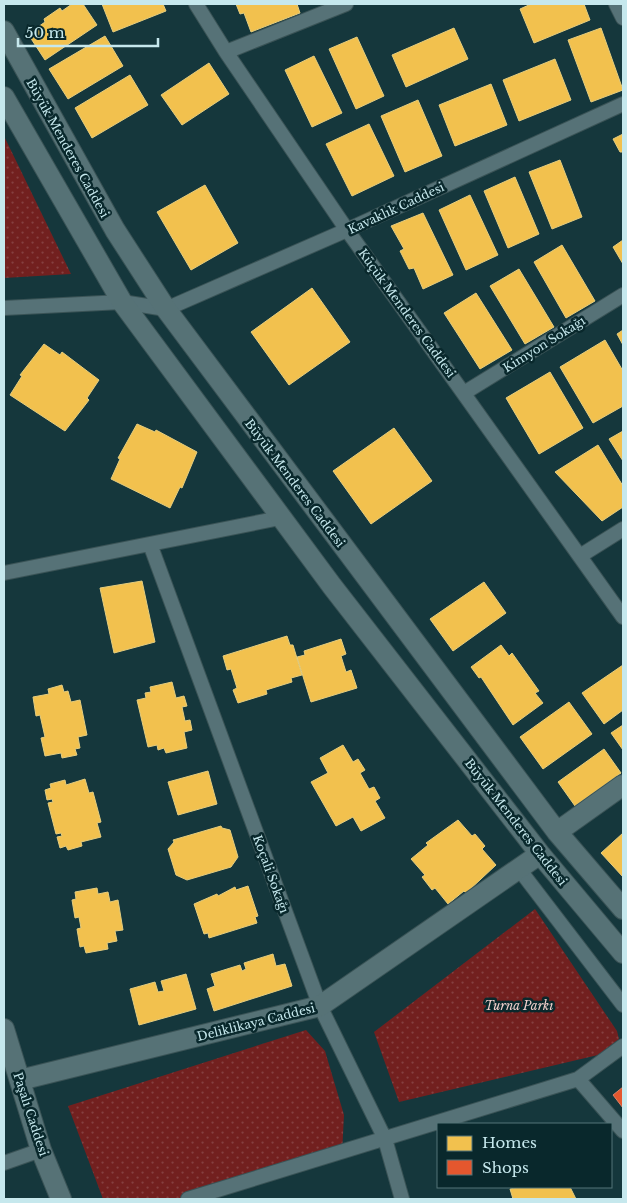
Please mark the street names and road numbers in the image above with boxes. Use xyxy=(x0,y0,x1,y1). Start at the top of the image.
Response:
street label: Büyük Menderes Caddesi xyxy=(23,76,113,220)
street label: Kavaklık Caddesi xyxy=(345,179,447,237)
street label: Küçük Menderes Caddesi xyxy=(355,246,459,380)
street label: Kimyon Sokağı xyxy=(500,313,588,375)
street label: Büyük Menderes Caddesi xyxy=(242,416,348,550)
street label: Büyük Menderes Caddesi xyxy=(462,756,570,888)
street label: Koçali Sokağı xyxy=(250,833,292,915)
street label: Deliklikaya Caddesi xyxy=(195,1000,317,1044)
street label: Paşalı Caddesi xyxy=(10,1070,52,1158)

